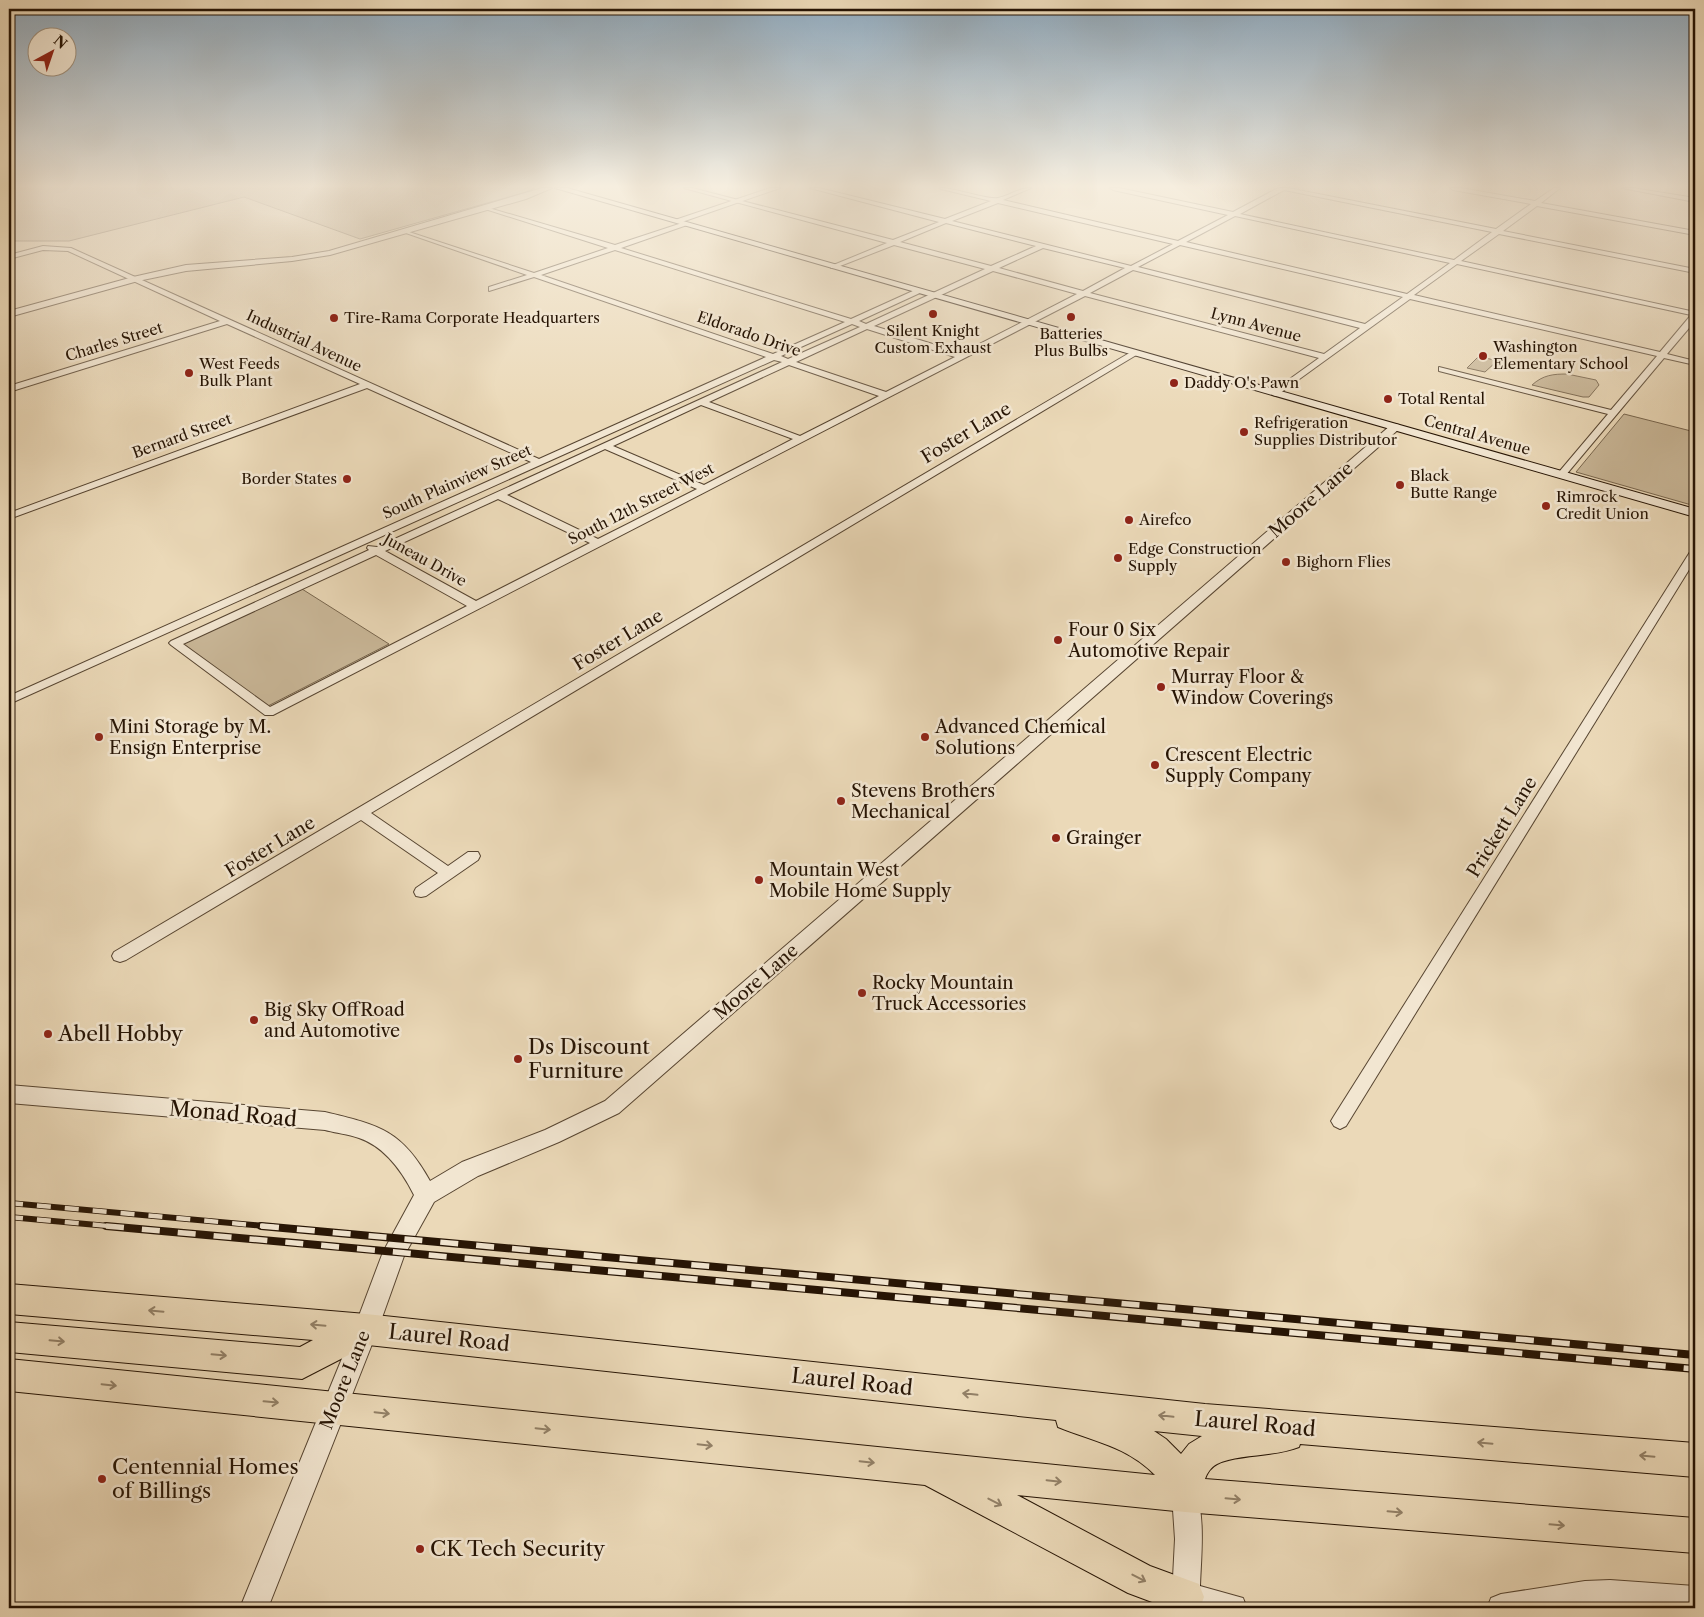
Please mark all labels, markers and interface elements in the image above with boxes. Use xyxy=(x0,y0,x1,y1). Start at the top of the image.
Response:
north arrow xyxy=(28,28,78,78)
text: N xyxy=(50,31,71,53)
street label: Lynn Avenue xyxy=(1209,303,1303,346)
street label: Industrial Avenue xyxy=(243,305,365,376)
street label: Eldorado Drive xyxy=(695,307,804,360)
place label: Tire-Rama Corporate Headquarters xyxy=(344,308,600,327)
marker: Silent Knight Custom Exhaust xyxy=(927,308,939,320)
marker: Batteries Plus Bulbs xyxy=(1065,311,1077,323)
marker: Tire-Rama Corporate Headquarters xyxy=(328,312,340,324)
street label: Charles Street xyxy=(63,317,166,365)
place label: Silent Knight Custom Exhaust xyxy=(874,321,992,357)
place label: Batteries Plus Bulbs xyxy=(1034,324,1108,360)
place label: Washington Elementary School xyxy=(1492,337,1629,373)
marker: Washington Elementary School xyxy=(1477,350,1489,362)
place label: West Feeds Bulk Plant xyxy=(198,354,280,390)
marker: West Feeds Bulk Plant xyxy=(183,367,195,379)
place label: Daddy O's Pawn xyxy=(1184,373,1300,392)
marker: Daddy O's Pawn xyxy=(1168,377,1180,389)
place label: Total Rental xyxy=(1398,389,1486,408)
marker: Total Rental xyxy=(1382,393,1394,405)
street label: Foster Lane xyxy=(917,398,1015,468)
street label: Bernard Street xyxy=(130,409,235,462)
street label: Central Avenue xyxy=(1422,410,1533,459)
place label: Refrigeration Supplies Distributor xyxy=(1254,413,1398,449)
marker: Refrigeration Supplies Distributor xyxy=(1238,426,1250,438)
street label: South Plainview Street xyxy=(379,440,535,523)
street label: Moore Lane xyxy=(1264,457,1358,543)
street label: South 12th Street West xyxy=(565,458,717,549)
place label: Black Butte Range xyxy=(1410,466,1497,502)
place label: Border States xyxy=(241,469,337,488)
marker: Border States xyxy=(341,473,353,485)
marker: Black Butte Range xyxy=(1394,479,1406,491)
place label: Rimrock Credit Union xyxy=(1556,487,1649,523)
marker: Rimrock Credit Union xyxy=(1540,500,1552,512)
place label: Airefco xyxy=(1138,510,1191,529)
marker: Airefco xyxy=(1123,514,1135,526)
street label: Juneau Drive xyxy=(379,528,470,590)
place label: Edge Construction Supply xyxy=(1128,539,1262,575)
marker: Edge Construction Supply xyxy=(1112,552,1124,564)
place label: Bighorn Flies xyxy=(1296,552,1391,571)
marker: Bighorn Flies xyxy=(1280,556,1292,568)
street label: Foster Lane xyxy=(569,605,667,675)
place label: Four 0 Six Automotive Repair xyxy=(1067,619,1230,662)
marker: Four 0 Six Automotive Repair xyxy=(1052,634,1064,646)
place label: Murray Floor & Window Coverings xyxy=(1170,666,1333,709)
marker: Murray Floor & Window Coverings xyxy=(1155,681,1167,693)
place label: Mini Storage by M. Ensign Enterprise xyxy=(109,716,271,759)
place label: Advanced Chemical Solutions xyxy=(934,716,1106,759)
marker: Mini Storage by M. Ensign Enterprise xyxy=(93,731,105,743)
marker: Advanced Chemical Solutions xyxy=(919,731,931,743)
place label: Crescent Electric Supply Company xyxy=(1165,744,1313,787)
marker: Crescent Electric Supply Company xyxy=(1149,759,1161,771)
street label: Prickett Lane xyxy=(1462,773,1542,881)
place label: Stevens Brothers Mechanical xyxy=(851,780,995,823)
marker: Stevens Brothers Mechanical xyxy=(835,795,847,807)
street label: Foster Lane xyxy=(221,812,319,882)
place label: Grainger xyxy=(1066,827,1142,849)
marker: Grainger xyxy=(1050,832,1062,844)
place label: Mountain West Mobile Home Supply xyxy=(769,859,952,902)
marker: Mountain West Mobile Home Supply xyxy=(753,874,765,886)
street label: Moore Lane xyxy=(709,939,803,1025)
place label: Rocky Mountain Truck Accessories xyxy=(872,972,1026,1015)
marker: Rocky Mountain Truck Accessories xyxy=(856,987,868,999)
place label: Big Sky OffRoad and Automotive xyxy=(264,999,405,1042)
marker: Big Sky OffRoad and Automotive xyxy=(248,1014,260,1026)
place label: Abell Hobby xyxy=(57,1021,183,1046)
marker: Abell Hobby xyxy=(42,1028,54,1040)
place label: Ds Discount Furniture xyxy=(528,1034,650,1083)
marker: Ds Discount Furniture xyxy=(512,1053,524,1065)
street label: Monad Road xyxy=(168,1095,298,1132)
one-way arrow xyxy=(148,1307,164,1316)
street label: Laurel Road xyxy=(387,1319,511,1356)
one-way arrow xyxy=(310,1320,326,1329)
street label: Moore Lane xyxy=(315,1327,375,1433)
one-way arrow xyxy=(49,1336,65,1346)
one-way arrow xyxy=(211,1351,227,1360)
street label: Laurel Road xyxy=(790,1363,914,1400)
one-way arrow xyxy=(101,1380,117,1390)
one-way arrow xyxy=(962,1389,978,1399)
one-way arrow xyxy=(263,1397,279,1406)
street label: Laurel Road xyxy=(1193,1406,1317,1441)
one-way arrow xyxy=(373,1408,389,1417)
one-way arrow xyxy=(1158,1411,1174,1421)
one-way arrow xyxy=(535,1424,551,1434)
one-way arrow xyxy=(1477,1438,1493,1448)
one-way arrow xyxy=(697,1441,713,1450)
one-way arrow xyxy=(1639,1452,1655,1461)
place label: Centennial Homes of Billings xyxy=(112,1454,299,1503)
one-way arrow xyxy=(858,1457,874,1467)
marker: Centennial Homes of Billings xyxy=(96,1473,108,1485)
one-way arrow xyxy=(1046,1476,1062,1486)
one-way arrow xyxy=(1225,1494,1241,1503)
one-way arrow xyxy=(987,1498,1002,1507)
one-way arrow xyxy=(1387,1507,1403,1517)
one-way arrow xyxy=(1549,1520,1565,1530)
place label: CK Tech Security xyxy=(430,1536,605,1561)
marker: CK Tech Security xyxy=(414,1543,426,1555)
one-way arrow xyxy=(1131,1573,1146,1583)

